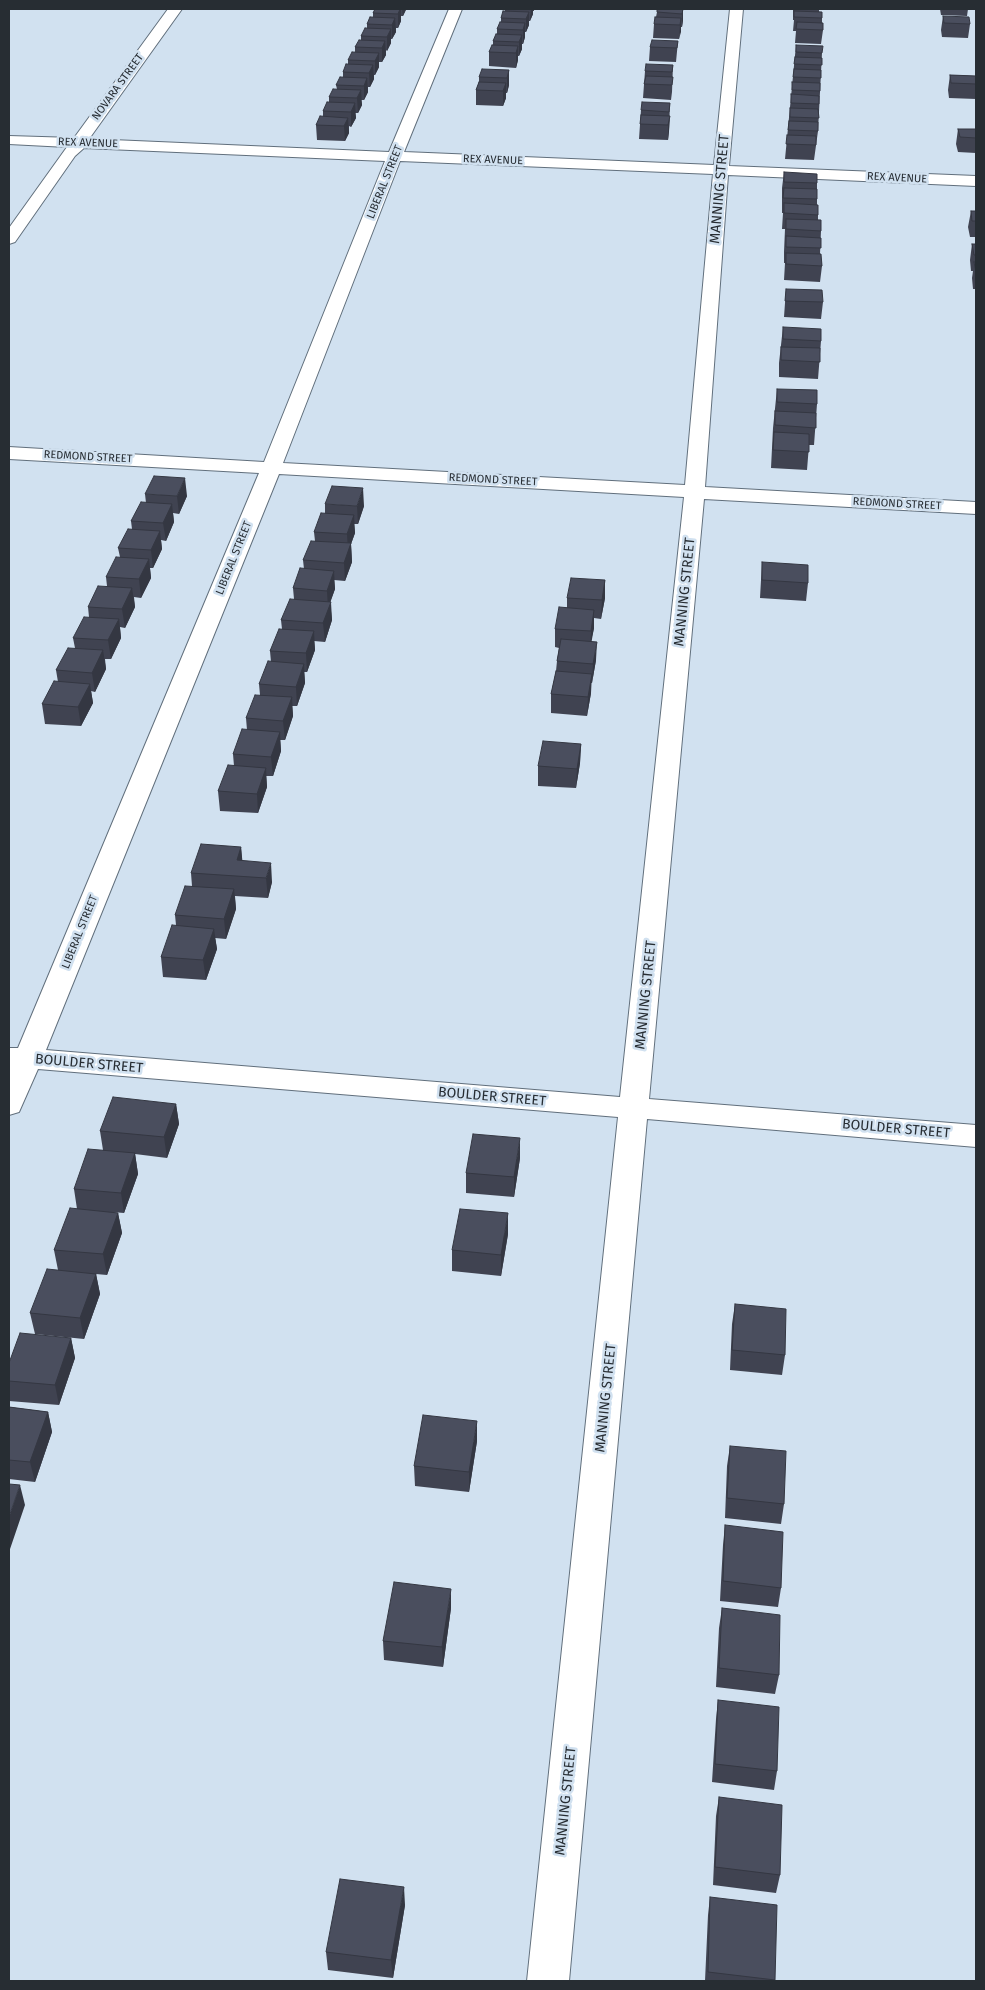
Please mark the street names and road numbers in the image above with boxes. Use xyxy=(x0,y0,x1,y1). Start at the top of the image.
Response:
street label: NOVARA STREET xyxy=(90,51,146,123)
street label: MANNING STREET xyxy=(707,134,733,244)
street label: REX AVENUE xyxy=(58,135,118,151)
street label: LIBERAL STREET xyxy=(364,143,406,221)
street label: REX AVENUE xyxy=(463,152,523,168)
street label: REX AVENUE xyxy=(867,170,927,186)
street label: REDMOND STREET xyxy=(43,448,133,466)
street label: REDMOND STREET xyxy=(448,471,538,489)
street label: REDMOND STREET xyxy=(852,495,942,513)
street label: LIBERAL STREET xyxy=(213,519,255,597)
street label: MANNING STREET xyxy=(671,537,699,647)
street label: LIBERAL STREET xyxy=(59,893,101,971)
street label: MANNING STREET xyxy=(632,940,660,1050)
street label: BOULDER STREET xyxy=(34,1051,144,1077)
street label: BOULDER STREET xyxy=(437,1084,547,1110)
street label: BOULDER STREET xyxy=(841,1116,951,1142)
street label: MANNING STREET xyxy=(592,1343,620,1453)
street label: MANNING STREET xyxy=(552,1746,580,1856)

